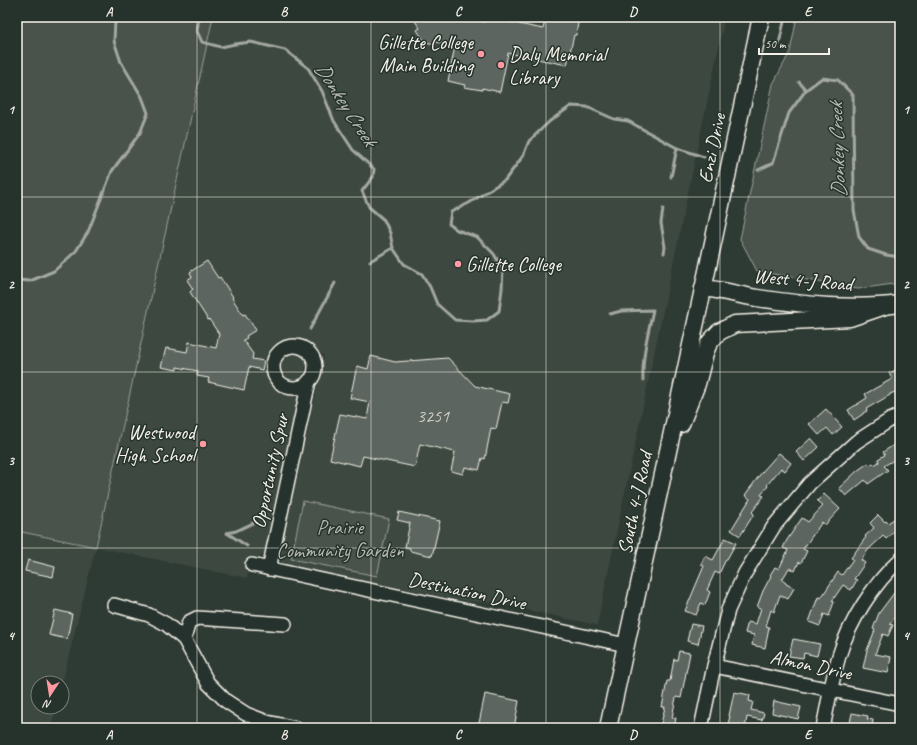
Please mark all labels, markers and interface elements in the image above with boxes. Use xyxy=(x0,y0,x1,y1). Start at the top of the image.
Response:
text: A xyxy=(106,4,114,20)
text: B xyxy=(281,4,289,20)
text: C xyxy=(455,4,463,20)
text: D xyxy=(629,4,638,20)
text: E xyxy=(805,4,814,20)
place label: Gillette College Main Building xyxy=(378,30,475,78)
scale bar xyxy=(759,30,829,56)
text: 50 m xyxy=(765,36,787,52)
place label: Daly Memorial Library xyxy=(509,42,610,90)
marker: Gillette College Main Building xyxy=(476,49,486,59)
water label: Donkey Creek xyxy=(309,57,385,154)
marker: Daly Memorial Library xyxy=(496,60,506,70)
water label: Donkey Creek xyxy=(822,99,852,198)
text: 1 xyxy=(8,102,16,118)
text: 1 xyxy=(903,102,911,118)
street label: Enzi Drive xyxy=(692,110,732,185)
place label: Gillette College xyxy=(466,252,562,277)
marker: Gillette College xyxy=(453,259,463,269)
street label: West 4-J Road xyxy=(753,263,856,297)
text: 2 xyxy=(8,277,15,293)
text: 2 xyxy=(903,277,910,293)
house number: 3251 xyxy=(417,405,450,427)
street label: Opportunity Spur xyxy=(246,410,295,531)
place label: Westwood High School xyxy=(115,420,199,468)
marker: Westwood High School xyxy=(198,439,208,449)
street label: South 4-J Road xyxy=(612,447,659,556)
text: 3 xyxy=(8,453,15,469)
text: 3 xyxy=(903,453,910,469)
park label: Prairie Community Garden xyxy=(276,515,405,563)
street label: Destination Drive xyxy=(406,566,530,616)
text: 4 xyxy=(8,628,16,644)
text: 4 xyxy=(903,628,911,644)
street label: Almon Drive xyxy=(768,644,855,686)
north arrow xyxy=(30,675,70,715)
text: N xyxy=(41,697,53,712)
text: A xyxy=(106,727,114,743)
text: B xyxy=(281,727,289,743)
text: C xyxy=(455,727,463,743)
text: D xyxy=(629,727,638,743)
text: E xyxy=(805,727,814,743)

